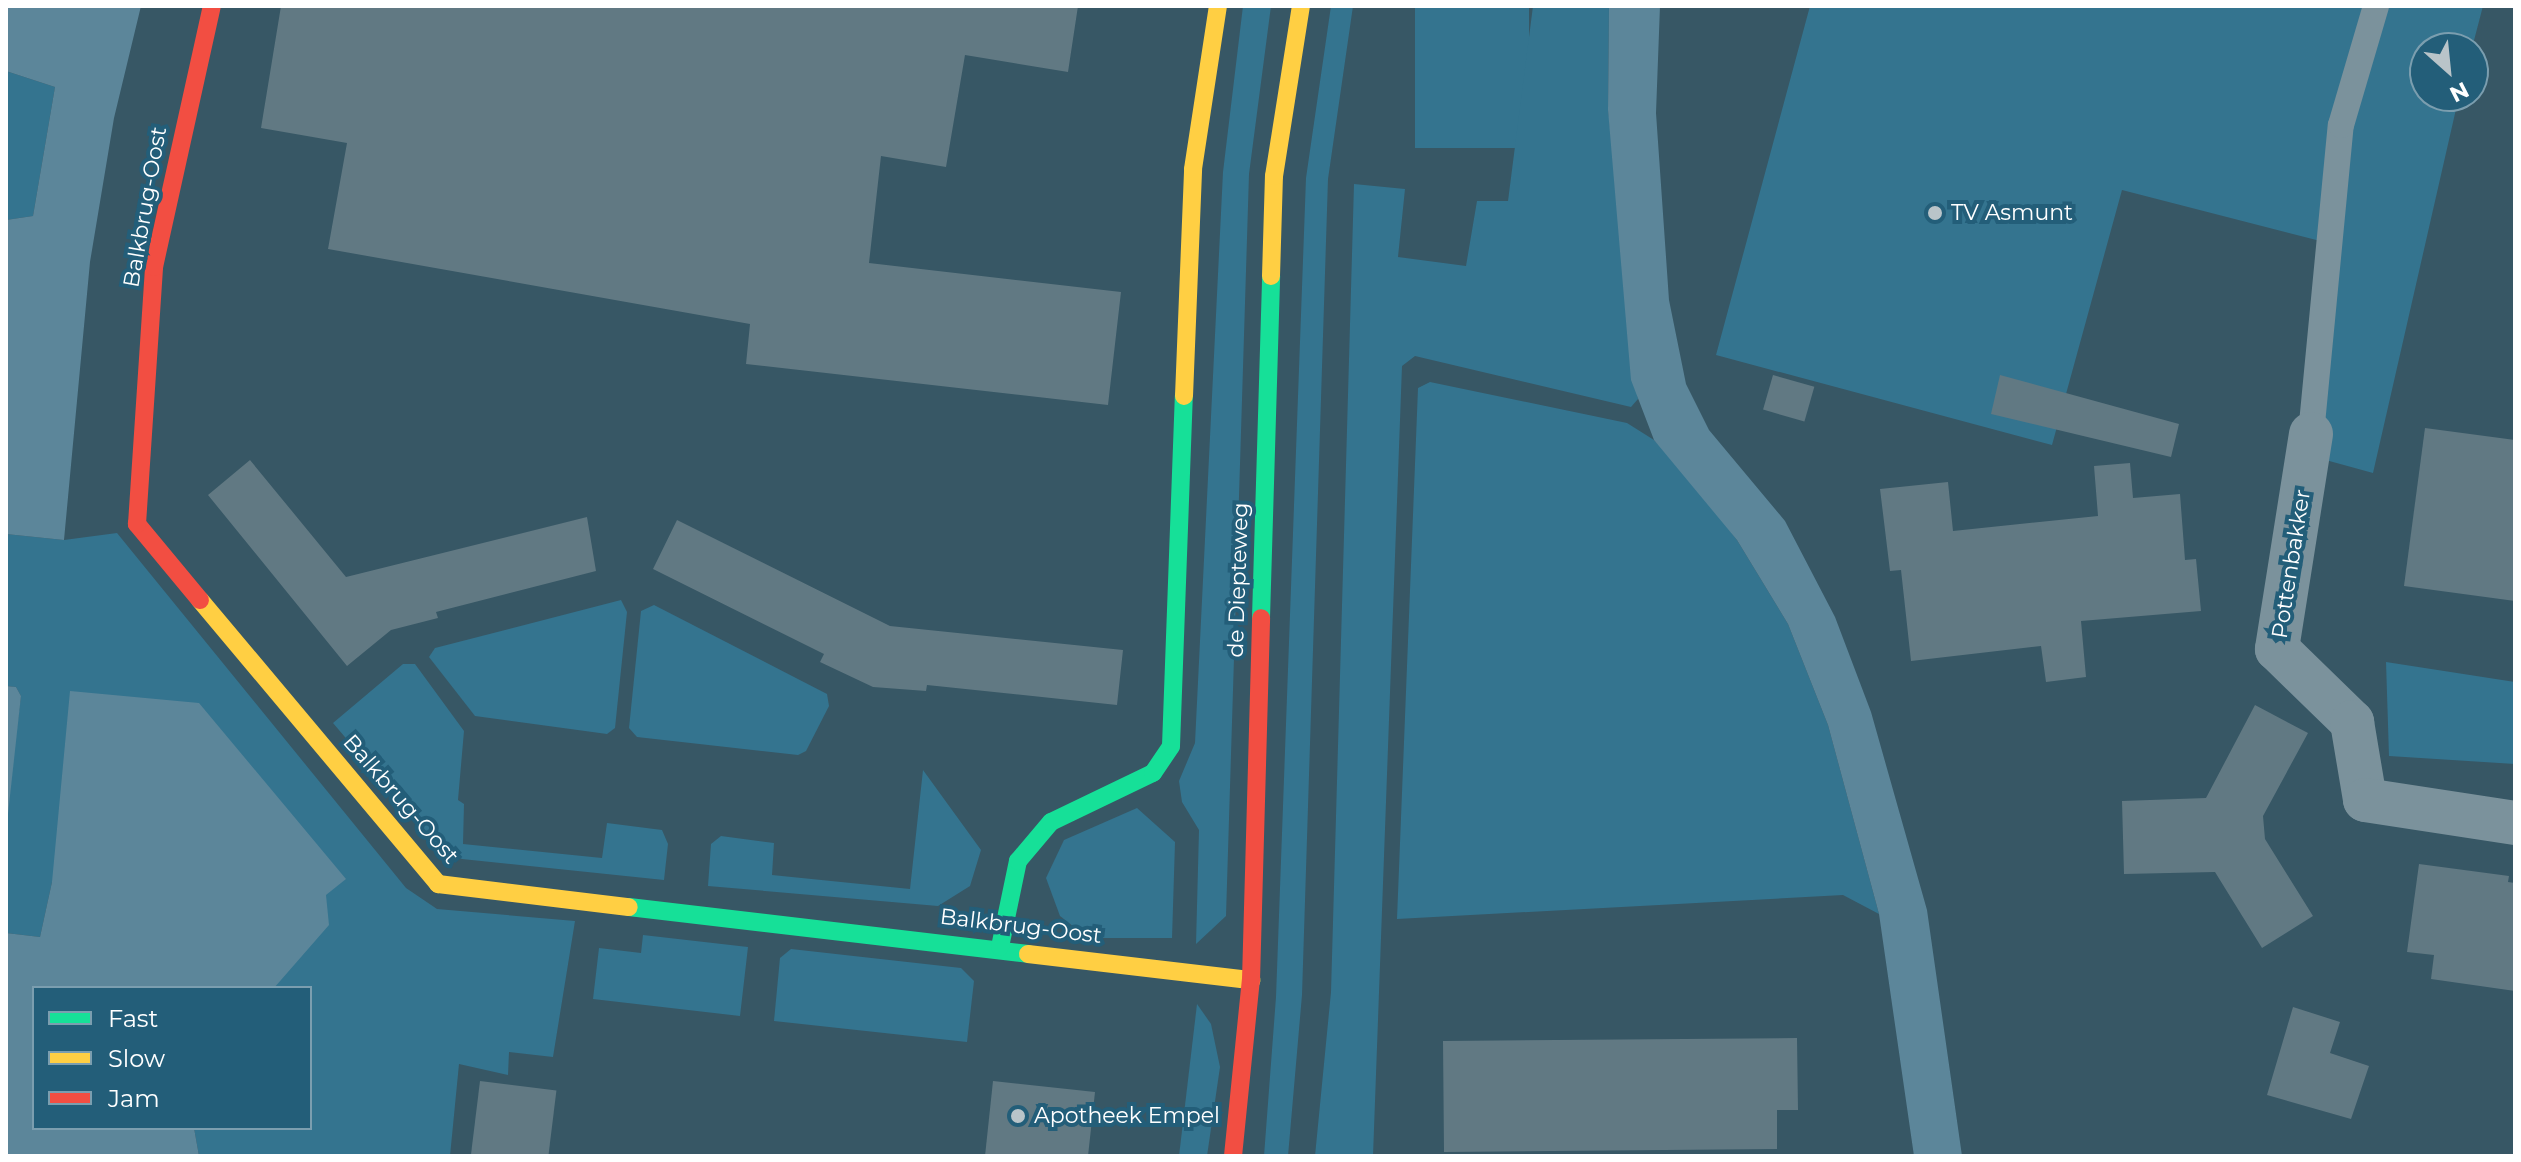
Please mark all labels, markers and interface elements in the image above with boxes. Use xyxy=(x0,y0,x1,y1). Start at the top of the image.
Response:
north arrow xyxy=(2409,32,2489,112)
text: N xyxy=(2445,76,2473,108)
street label: Balkbrug-Oost xyxy=(118,125,172,289)
place label: TV Asmunt xyxy=(1951,200,2073,226)
marker: TV Asmunt xyxy=(1926,204,1944,222)
street label: Pottenbakker xyxy=(2266,488,2316,640)
street label: de Diepteweg xyxy=(1222,502,1254,658)
street label: Balkbrug-Oost xyxy=(338,729,464,869)
street label: Balkbrug-Oost xyxy=(939,903,1103,949)
legend xyxy=(32,986,312,1130)
text: Fast xyxy=(108,1004,158,1033)
text: Slow xyxy=(108,1044,165,1073)
text: Jam xyxy=(108,1084,160,1113)
place label: Apotheek Empel xyxy=(1034,1103,1220,1129)
marker: Apotheek Empel xyxy=(1009,1107,1027,1125)

